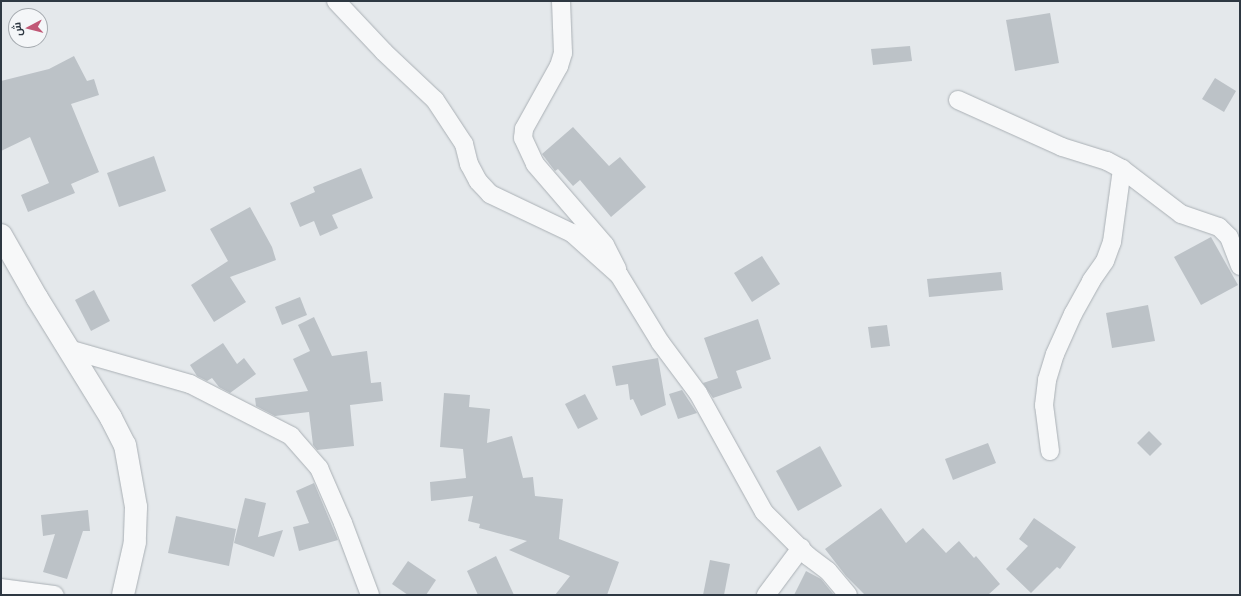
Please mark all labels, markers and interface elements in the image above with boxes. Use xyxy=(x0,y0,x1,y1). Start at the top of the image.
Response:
north arrow xyxy=(8,8,48,48)
text: ش xyxy=(8,21,26,37)

